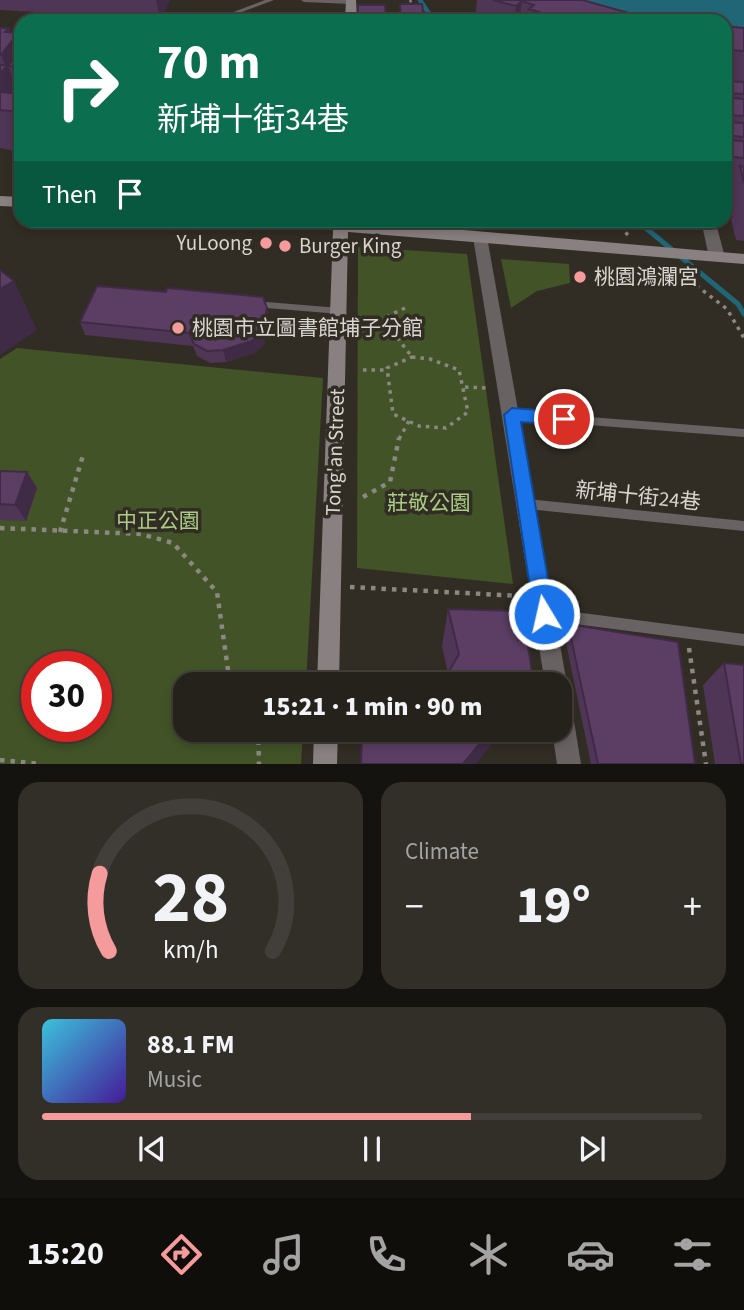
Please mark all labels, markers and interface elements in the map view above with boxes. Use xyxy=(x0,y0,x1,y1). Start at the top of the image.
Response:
text: 70 m xyxy=(157,28,261,98)
icon: right xyxy=(42,42,133,133)
text: 新埔十街34巷 xyxy=(157,97,349,143)
icon: arrive xyxy=(111,175,149,213)
text: Then xyxy=(42,176,97,213)
place label: YuLoong xyxy=(175,228,252,258)
place label: Burger King xyxy=(299,231,402,261)
marker: YuLoong xyxy=(258,235,274,251)
marker: Burger King xyxy=(277,238,293,254)
place label: 桃園鴻瀾宮 xyxy=(594,262,699,292)
marker: 桃園鴻瀾宮 xyxy=(572,269,588,285)
place label: 桃園市立圖書館埔子分館 xyxy=(192,313,423,343)
marker: 桃園市立圖書館埔子分館 xyxy=(170,320,186,336)
street label: Tong'an Street xyxy=(318,388,352,516)
pin xyxy=(534,389,594,449)
icon: arrive xyxy=(545,400,583,438)
street label: 新埔十街24巷 xyxy=(574,475,702,517)
park label: 莊敬公園 xyxy=(387,488,471,518)
park label: 中正公園 xyxy=(116,506,200,536)
position arrow xyxy=(507,577,581,651)
speed limit sign: 30 xyxy=(21,651,112,742)
text: 15:21 · 1 min · 90 m xyxy=(263,688,482,725)
text: Climate xyxy=(405,835,479,868)
text: 28 xyxy=(152,847,229,951)
text: 19° xyxy=(516,869,591,943)
text: − xyxy=(405,880,424,934)
text: + xyxy=(683,880,702,934)
text: km/h xyxy=(163,932,218,968)
text: 88.1 FM xyxy=(147,1026,235,1063)
text: Music xyxy=(147,1063,202,1096)
icon: previous xyxy=(133,1130,171,1168)
icon: pause xyxy=(353,1130,391,1168)
icon: next xyxy=(573,1130,611,1168)
icon: directions xyxy=(157,1230,206,1279)
icon: music xyxy=(259,1230,308,1279)
icon: phone xyxy=(362,1230,411,1279)
icon: climate xyxy=(464,1230,513,1279)
icon: car xyxy=(566,1230,615,1279)
icon: filters xyxy=(668,1230,717,1279)
text: 15:20 xyxy=(27,1231,104,1277)

